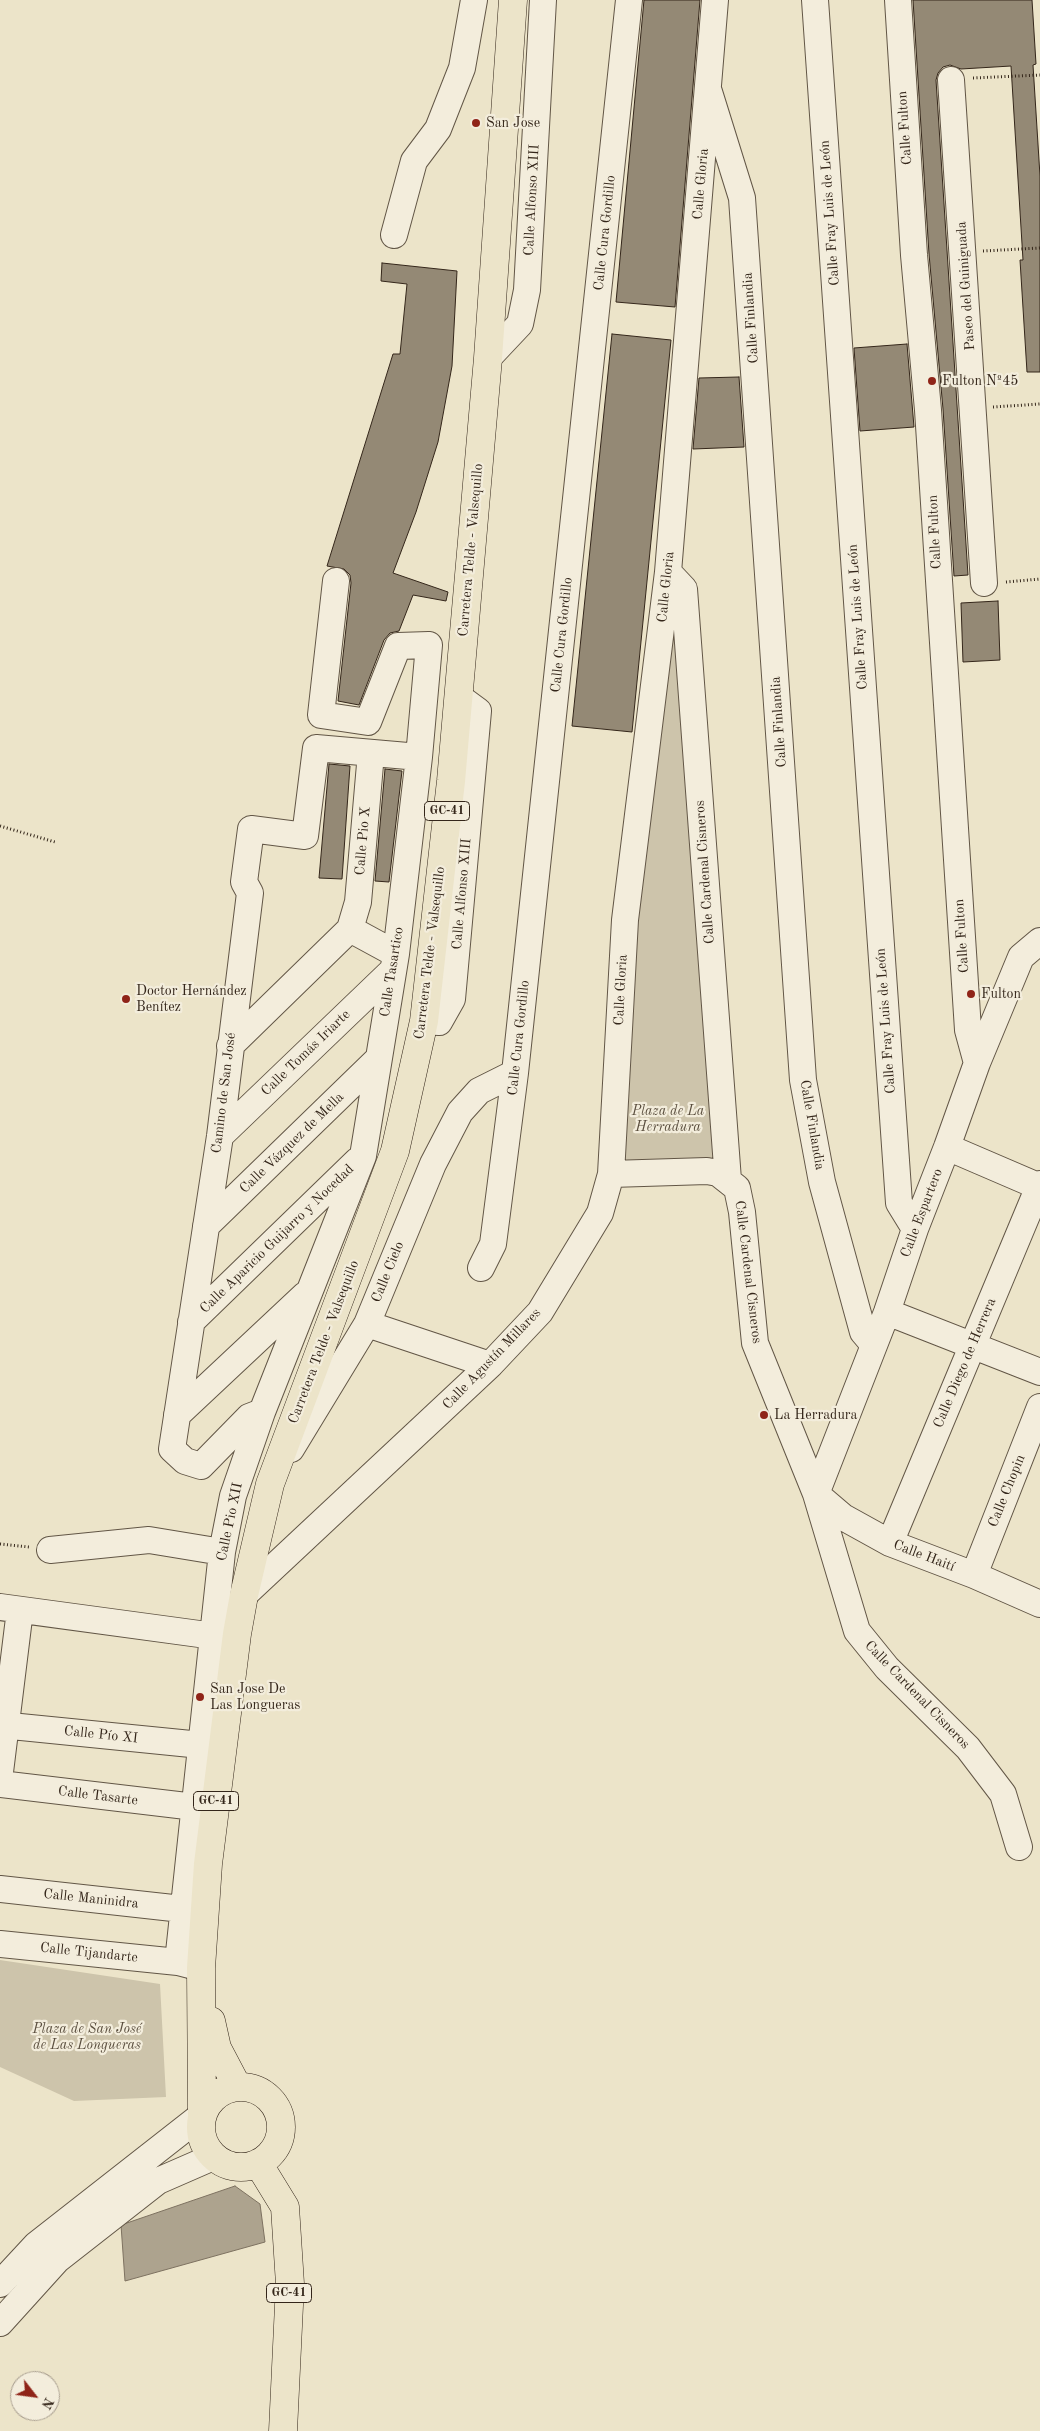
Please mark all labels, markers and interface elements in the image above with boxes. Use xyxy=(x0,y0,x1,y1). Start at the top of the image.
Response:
street label: Calle Fulton xyxy=(894,90,916,166)
place label: San Jose xyxy=(486,115,540,131)
marker: San Jose xyxy=(470,117,482,129)
street label: Calle Fray Luis de León xyxy=(817,140,843,286)
street label: Calle Alfonso XIII xyxy=(521,144,543,256)
street label: Calle Gloria xyxy=(690,148,712,220)
street label: Calle Cura Gordillo xyxy=(591,174,619,292)
street label: Paseo del Guiniguada xyxy=(953,221,979,351)
street label: Calle Finlandia xyxy=(739,272,763,364)
place label: Fulton Nº45 xyxy=(942,373,1018,389)
marker: Fulton Nº45 xyxy=(926,375,938,387)
street label: Carretera Telde - Valsequillo xyxy=(455,463,487,637)
street label: Calle Fulton xyxy=(925,494,945,570)
street label: Calle Fray Luis de León xyxy=(845,544,871,690)
street label: Calle Gloria xyxy=(654,551,678,623)
street label: Calle Cura Gordillo xyxy=(548,576,576,694)
street label: Calle Finlandia xyxy=(767,676,791,768)
street label: Calle Cardenal Cisneros xyxy=(692,800,718,944)
road number: GC-41 xyxy=(424,801,470,820)
street label: Calle Pio X xyxy=(352,806,374,876)
street label: Calle Alfonso XIII xyxy=(449,838,475,950)
street label: Carretera Telde - Valsequillo xyxy=(411,866,449,1040)
street label: Calle Fulton xyxy=(951,898,973,974)
street label: Calle Tasartico xyxy=(377,926,407,1018)
street label: Calle Fray Luis de León xyxy=(873,948,899,1094)
street label: Calle Gloria xyxy=(611,954,631,1026)
street label: Calle Cura Gordillo xyxy=(505,979,533,1097)
place label: Doctor Hernández Benítez xyxy=(136,983,247,1016)
place label: Fulton xyxy=(981,986,1021,1002)
marker: Fulton xyxy=(965,988,977,1000)
marker: Doctor Hernández Benítez xyxy=(120,993,132,1005)
street label: Calle Tomás Iriarte xyxy=(258,1006,354,1100)
street label: Camino de San José xyxy=(208,1032,240,1154)
street label: Calle Finlandia xyxy=(796,1079,828,1171)
street label: Calle Vázquez de Mella xyxy=(236,1089,348,1197)
park label: Plaza de La Herradura xyxy=(632,1103,704,1136)
street label: Calle Aparicio Guijarro y Nocedad xyxy=(197,1161,357,1317)
street label: Calle Espartero xyxy=(897,1166,947,1260)
street label: Calle Cardenal Cisneros xyxy=(731,1199,765,1345)
street label: Calle Cielo xyxy=(368,1239,408,1305)
street label: Carretera Telde - Valsequillo xyxy=(285,1258,363,1426)
street label: Calle Diego de Herrera xyxy=(930,1296,1000,1430)
street label: Calle Agustín Millares xyxy=(439,1305,545,1413)
place label: La Herradura xyxy=(774,1407,858,1423)
marker: La Herradura xyxy=(758,1409,770,1421)
street label: Calle Chopin xyxy=(985,1452,1029,1530)
street label: Calle Pio XII xyxy=(213,1481,247,1563)
street label: Calle Haití xyxy=(891,1537,957,1575)
street label: Calle Cardenal Cisneros xyxy=(861,1637,973,1753)
place label: San Jose De Las Longueras xyxy=(210,1681,300,1714)
marker: San Jose De Las Longueras xyxy=(194,1691,206,1703)
street label: Calle Pío XI xyxy=(63,1723,139,1747)
street label: Calle Tasarte xyxy=(57,1783,139,1809)
road number: GC-41 xyxy=(194,1792,238,1810)
street label: Calle Maninidra xyxy=(43,1886,139,1912)
street label: Calle Tijandarte xyxy=(39,1940,139,1966)
park label: Plaza de San José de Las Longueras xyxy=(32,2021,142,2054)
road number: GC-41 xyxy=(266,2284,312,2302)
north arrow xyxy=(10,2371,60,2421)
text: N xyxy=(38,2395,56,2411)

